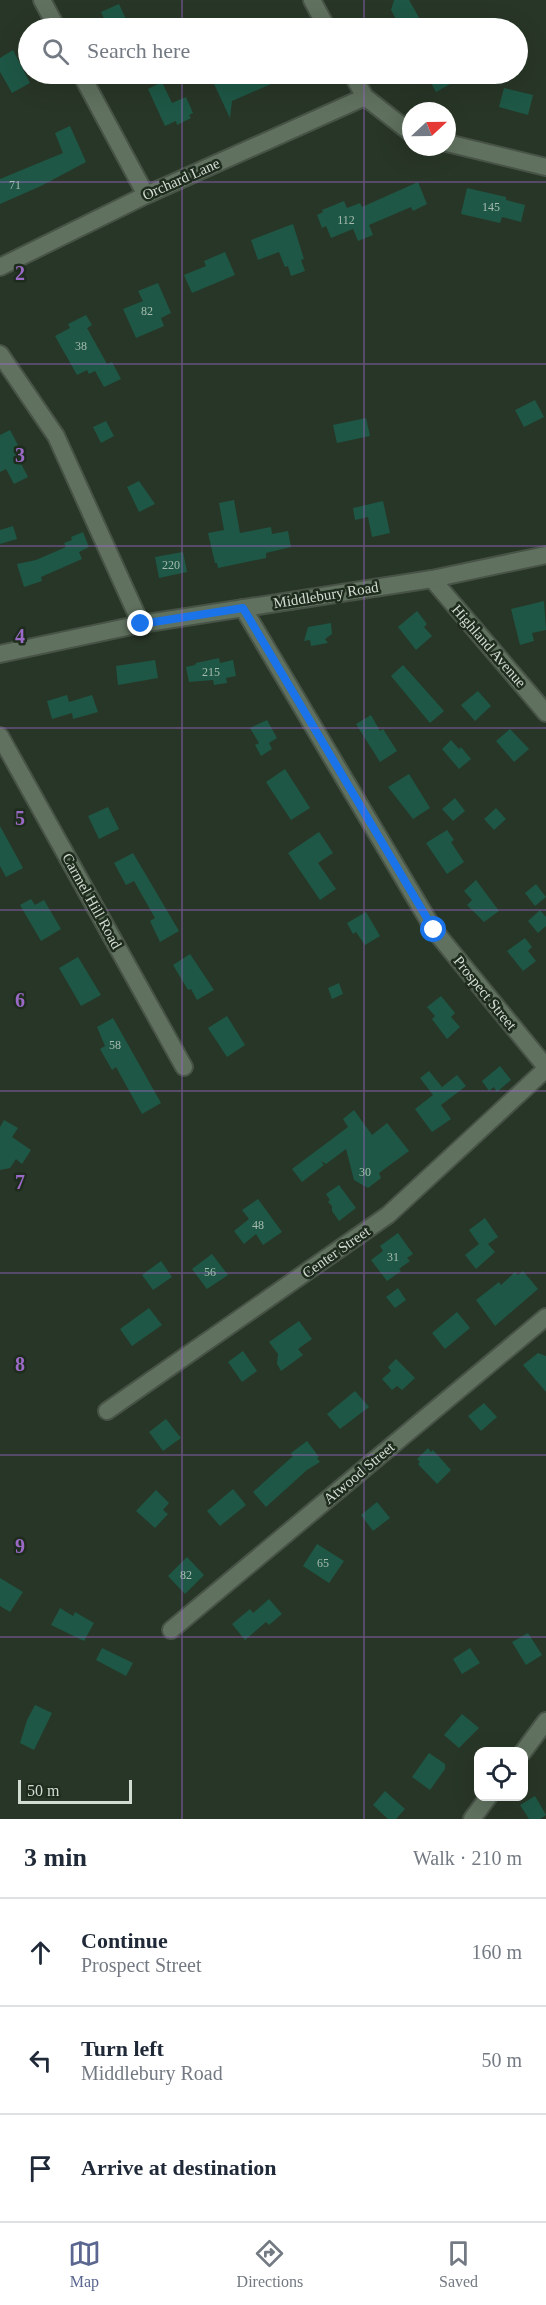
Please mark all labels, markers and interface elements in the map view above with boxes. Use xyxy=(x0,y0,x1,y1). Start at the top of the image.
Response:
search box xyxy=(18,18,528,84)
icon: search xyxy=(39,35,72,68)
text: Search here xyxy=(87,38,190,63)
north arrow xyxy=(402,102,456,156)
street label: Orchard Lane xyxy=(140,155,222,203)
house number: 71 xyxy=(9,178,21,192)
house number: 145 xyxy=(482,200,500,214)
house number: 112 xyxy=(337,213,355,227)
text: 2 xyxy=(15,262,25,284)
house number: 82 xyxy=(141,304,153,318)
house number: 38 xyxy=(75,339,87,353)
text: 3 xyxy=(15,444,25,466)
house number: 220 xyxy=(162,558,180,572)
street label: Middlebury Road xyxy=(272,579,380,611)
street label: Highland Avenue xyxy=(449,601,529,691)
route end xyxy=(127,610,153,636)
text: 4 xyxy=(15,625,25,647)
house number: 215 xyxy=(202,665,220,679)
text: 5 xyxy=(15,807,25,829)
street label: Carmel Hill Road xyxy=(59,850,125,952)
route start xyxy=(420,916,446,942)
street label: Prospect Street xyxy=(450,953,520,1034)
text: 6 xyxy=(15,989,25,1011)
house number: 58 xyxy=(109,1038,121,1052)
house number: 30 xyxy=(359,1165,371,1179)
text: 7 xyxy=(15,1171,25,1193)
house number: 48 xyxy=(252,1218,264,1232)
street label: Center Street xyxy=(299,1222,374,1281)
house number: 31 xyxy=(387,1250,399,1264)
house number: 56 xyxy=(204,1265,216,1279)
text: 8 xyxy=(15,1353,25,1375)
street label: Atwood Street xyxy=(321,1438,398,1507)
text: 9 xyxy=(15,1535,25,1557)
house number: 65 xyxy=(317,1556,329,1570)
house number: 82 xyxy=(180,1568,192,1582)
map controls xyxy=(474,1747,528,1801)
button: locate xyxy=(474,1747,528,1801)
scale bar xyxy=(18,1777,132,1804)
text: 50 m xyxy=(27,1782,59,1799)
text: 3 min xyxy=(24,1843,87,1872)
text: Walk · 210 m xyxy=(413,1847,522,1869)
text: Continue xyxy=(81,1928,168,1953)
icon: ahead xyxy=(24,1936,57,1969)
text: 160 m xyxy=(471,1941,522,1963)
text: Prospect Street xyxy=(81,1954,202,1976)
text: Turn left xyxy=(81,2036,164,2061)
icon: left xyxy=(24,2044,57,2077)
text: 50 m xyxy=(481,2049,522,2071)
text: Middlebury Road xyxy=(81,2062,223,2084)
icon: arrive xyxy=(24,2152,57,2185)
text: Arrive at destination xyxy=(81,2155,277,2180)
tab: Map xyxy=(68,2237,101,2291)
tab: Directions xyxy=(237,2237,303,2291)
tab: Saved xyxy=(439,2237,478,2291)

